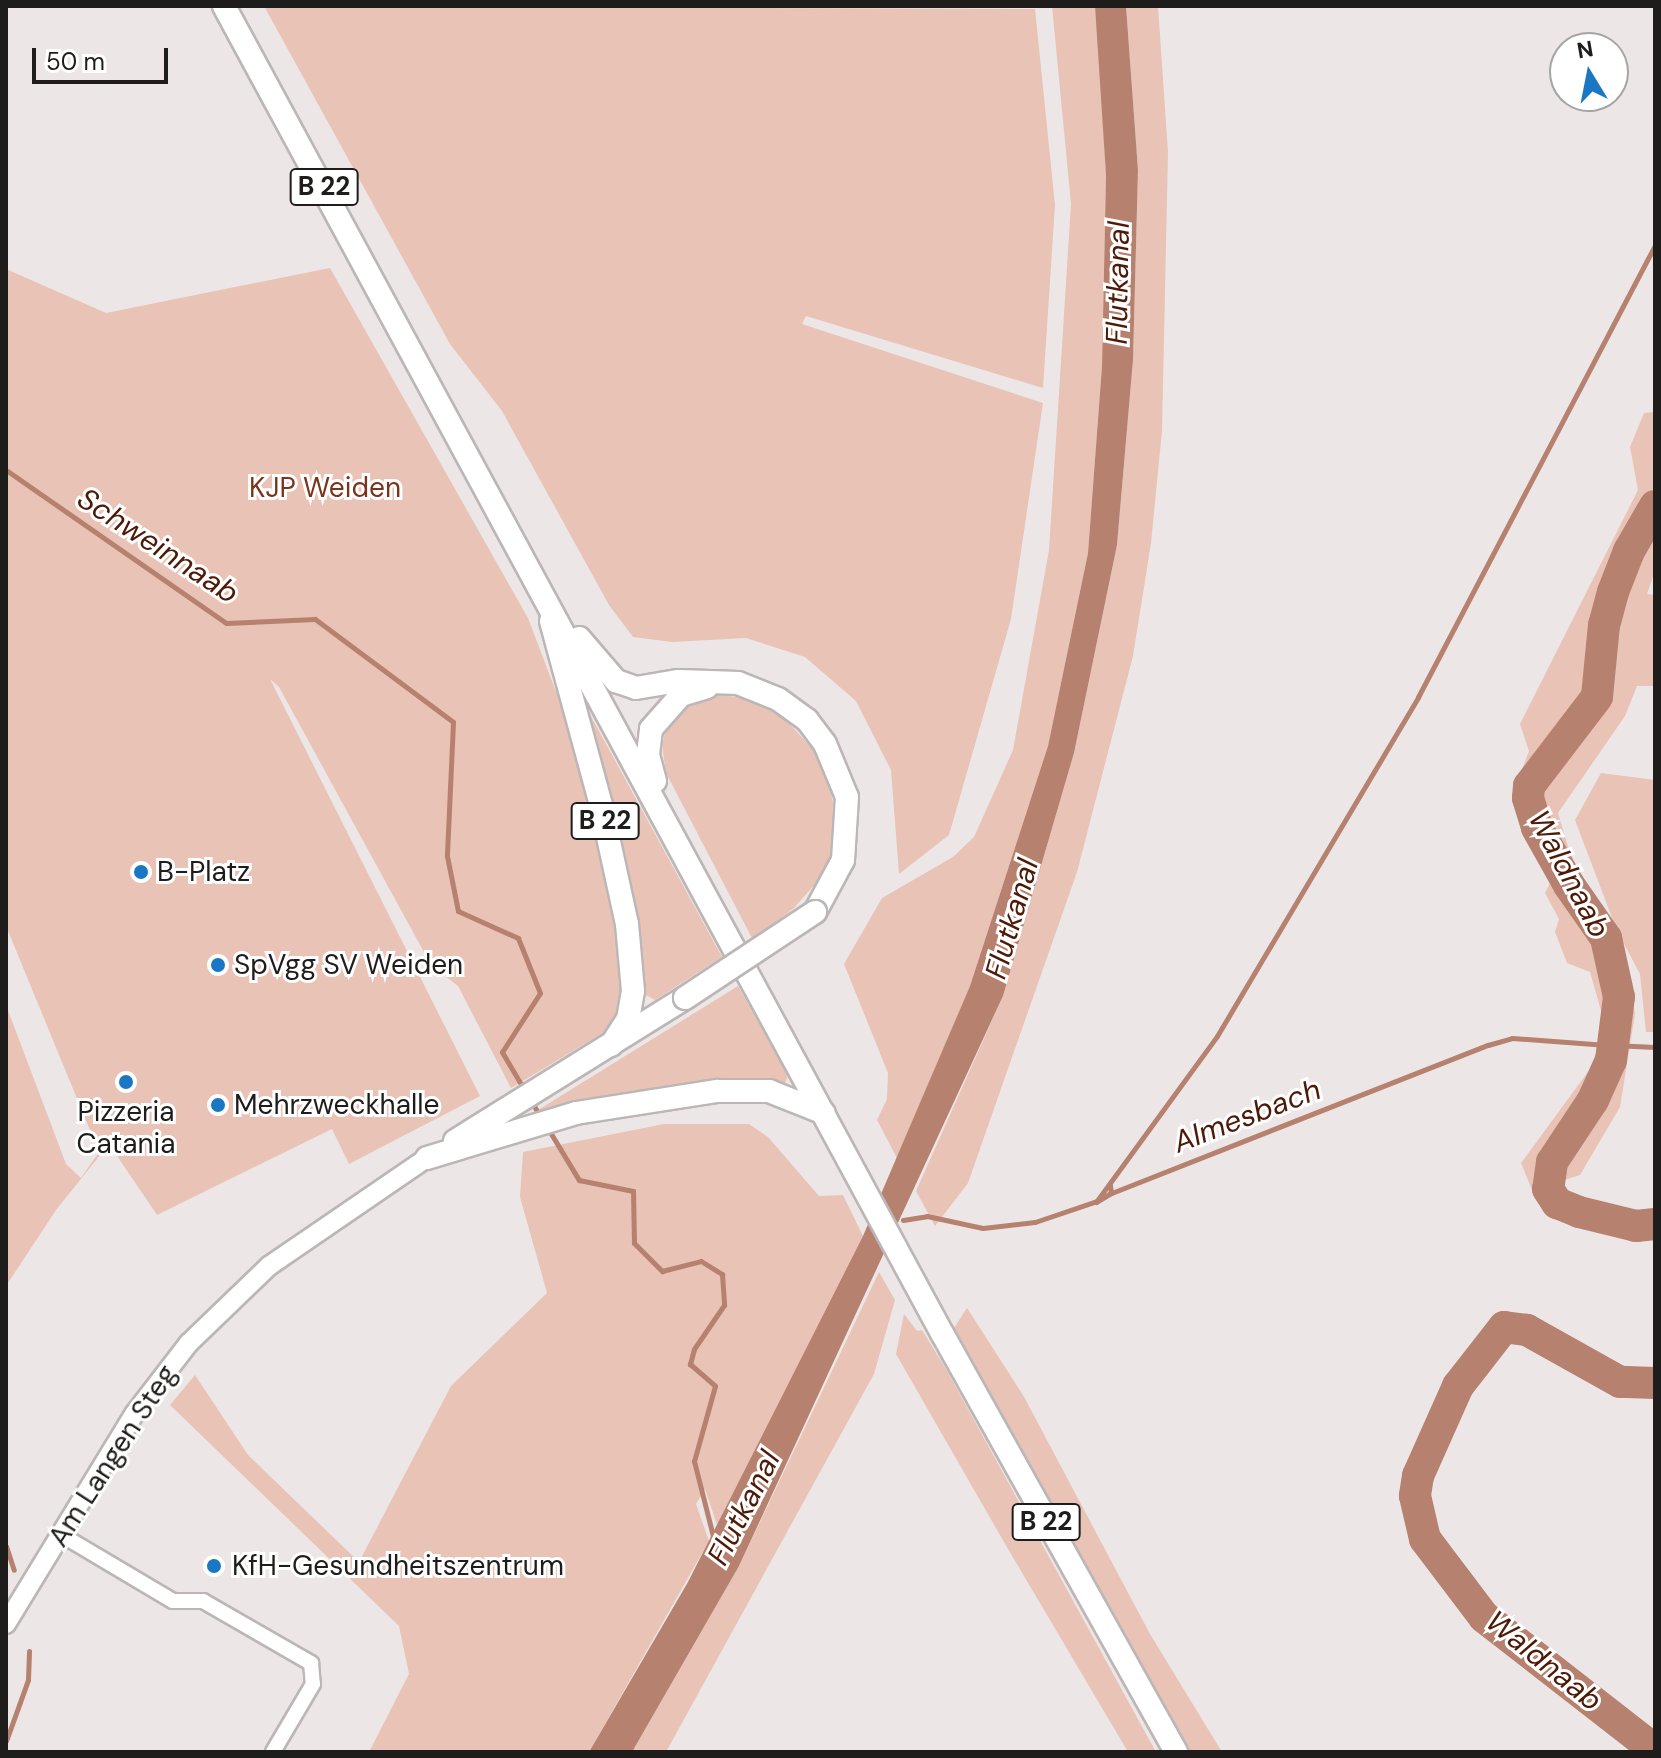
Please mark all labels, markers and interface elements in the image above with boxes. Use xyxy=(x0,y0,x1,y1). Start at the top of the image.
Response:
scale bar xyxy=(36,32,172,82)
north arrow xyxy=(1549,32,1629,112)
text: N xyxy=(1575,34,1596,66)
text: 50 m xyxy=(46,46,105,77)
road number: B 22 xyxy=(288,165,360,209)
water label: Flutkanal xyxy=(1099,221,1137,345)
park label: KJP Weiden xyxy=(249,471,401,505)
water label: Schweinnaab xyxy=(71,481,245,611)
road number: B 22 xyxy=(569,799,641,843)
water label: Waldnaab xyxy=(1520,804,1618,944)
place label: B-Platz xyxy=(157,855,250,889)
water label: Flutkanal xyxy=(978,855,1046,983)
marker: B-Platz xyxy=(132,863,150,881)
place label: SpVgg SV Weiden xyxy=(234,948,463,982)
marker: SpVgg SV Weiden xyxy=(209,956,227,974)
water label: Almesbach xyxy=(1168,1071,1326,1161)
marker: Pizzeria Catania xyxy=(117,1073,135,1091)
place label: Mehrzweckhalle xyxy=(234,1088,439,1122)
place label: Pizzeria Catania xyxy=(76,1095,176,1161)
marker: Mehrzweckhalle xyxy=(209,1096,227,1114)
street label: Am Langen Steg xyxy=(42,1359,184,1553)
water label: Flutkanal xyxy=(700,1445,788,1571)
road number: B 22 xyxy=(1010,1500,1082,1544)
place label: KfH-Gesundheitszentrum xyxy=(232,1549,564,1583)
marker: KfH-Gesundheitszentrum xyxy=(203,1555,225,1577)
water label: Waldnaab xyxy=(1479,1603,1609,1719)

